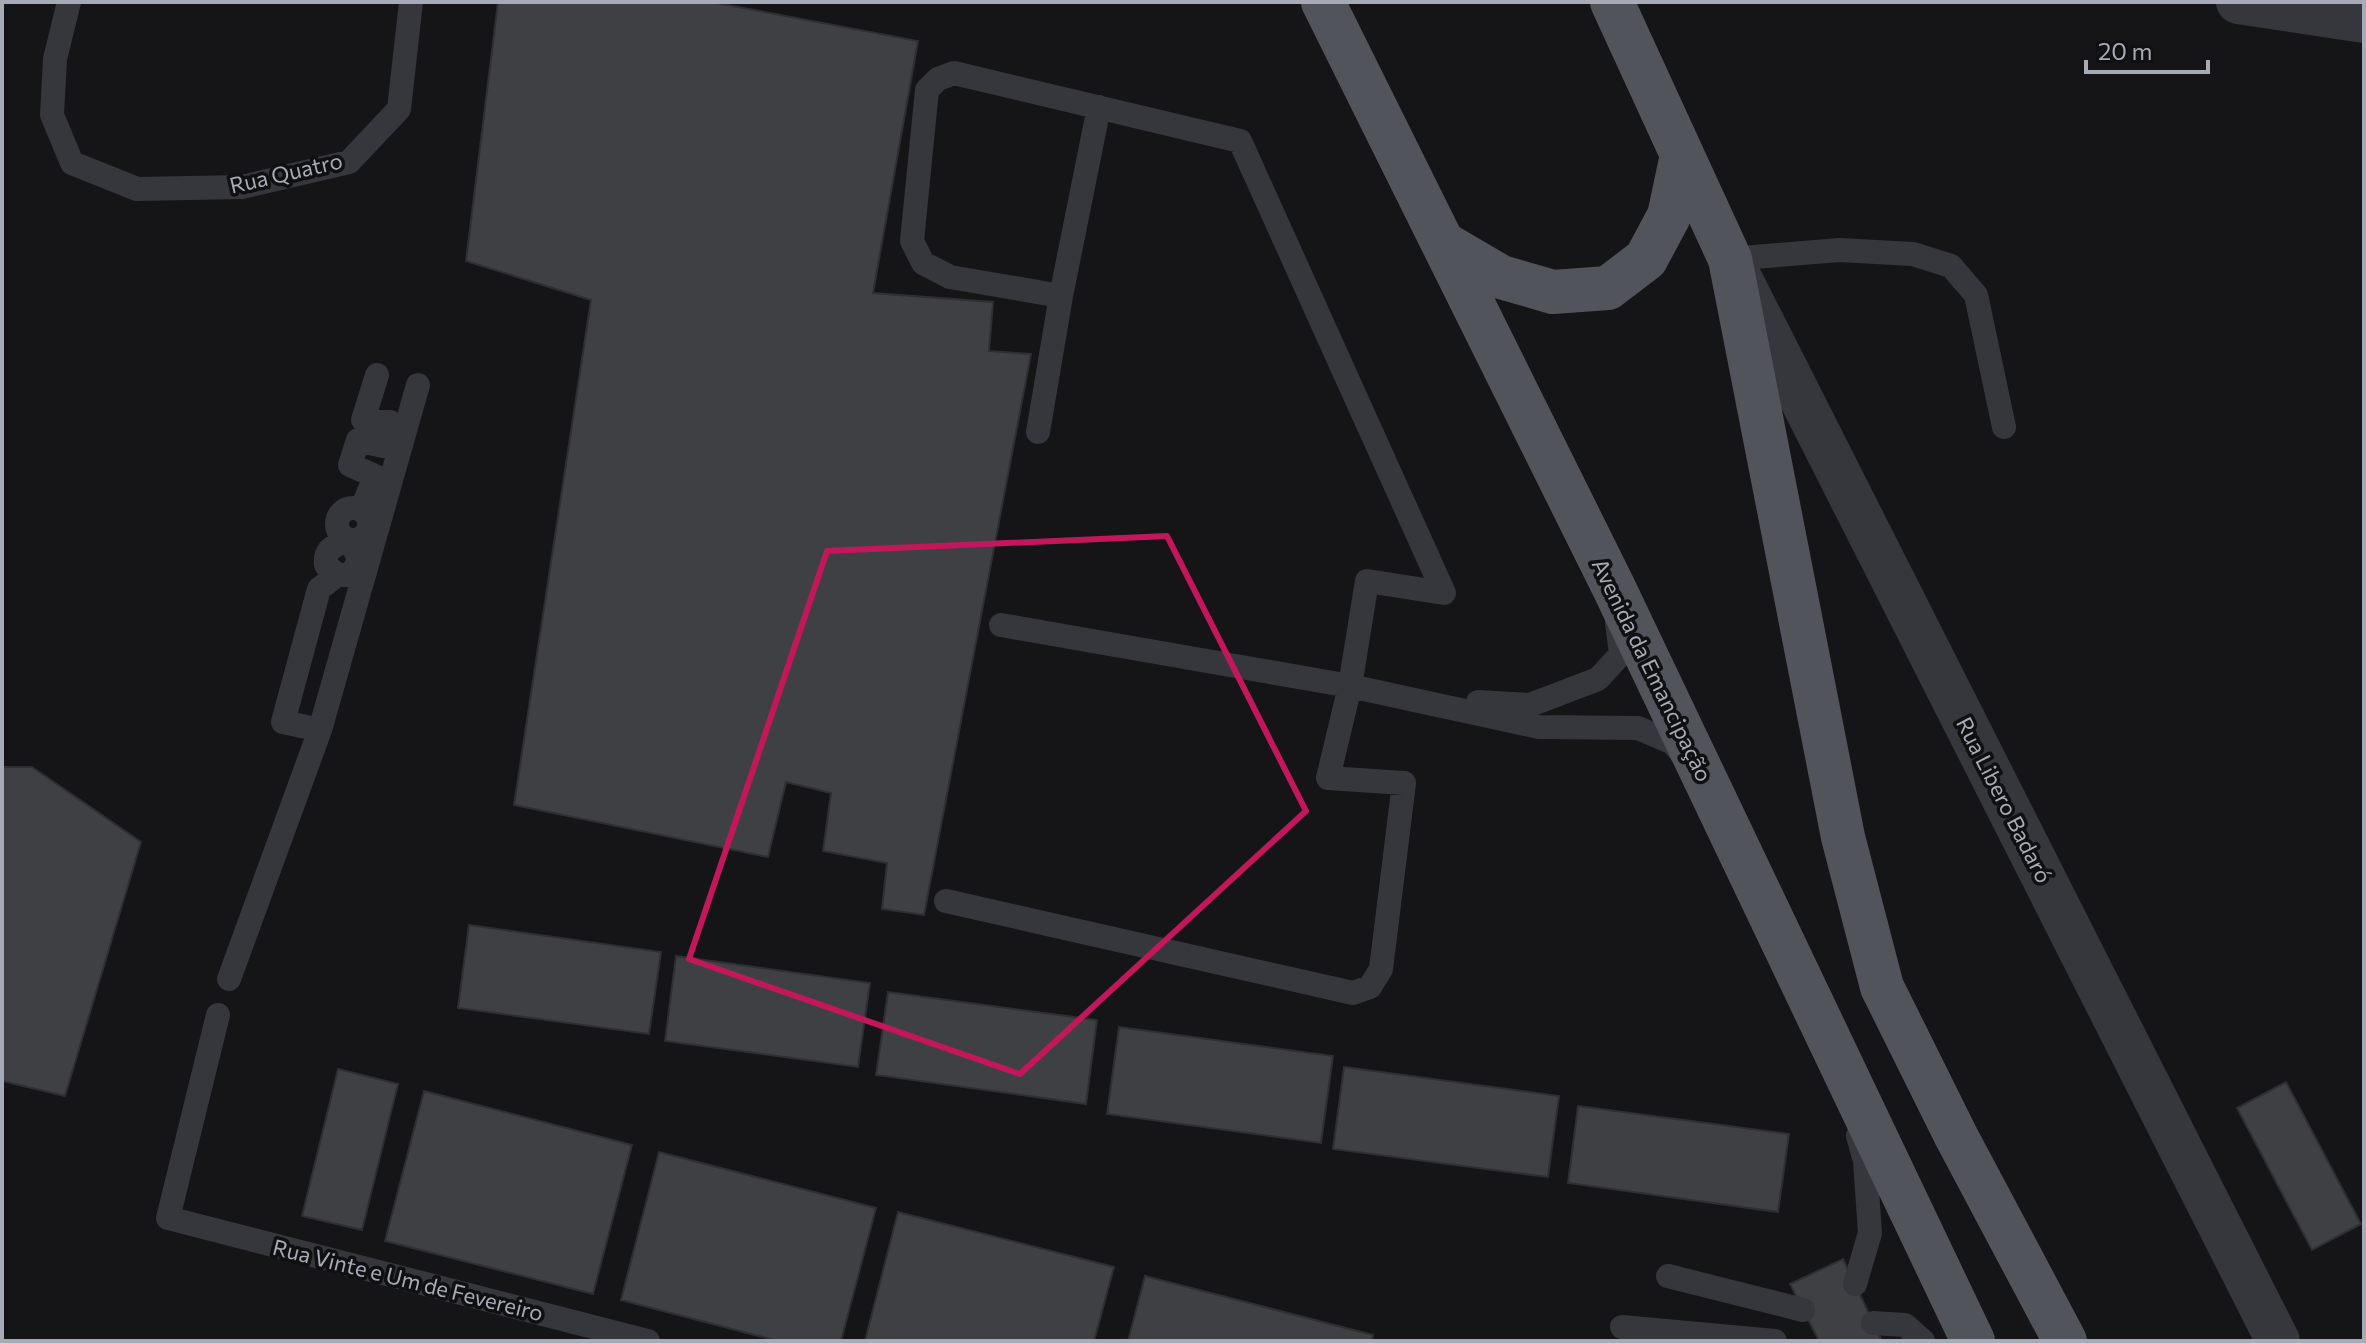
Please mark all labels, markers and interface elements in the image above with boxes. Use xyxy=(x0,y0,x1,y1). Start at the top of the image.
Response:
scale bar xyxy=(2086,24,2208,74)
text: 20 m xyxy=(2098,36,2152,65)
street label: Rua Quatro xyxy=(227,146,345,199)
street label: Avenida da Emancipação xyxy=(1587,554,1718,786)
street label: Rua Libero Badaró xyxy=(1951,712,2058,887)
street label: Rua Vinte e Um de Fevereiro xyxy=(270,1233,546,1326)

